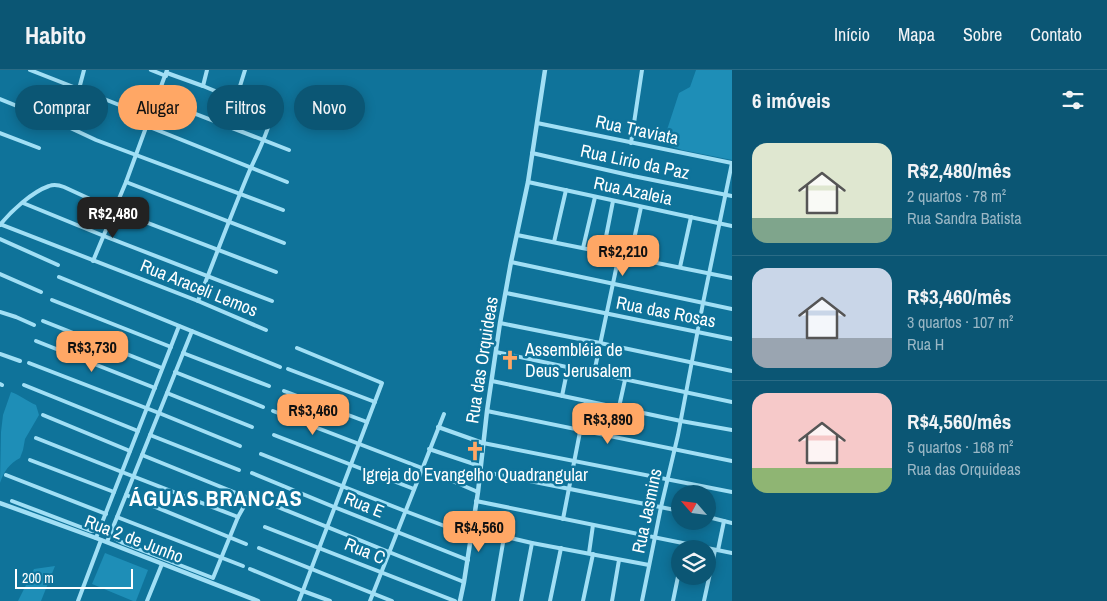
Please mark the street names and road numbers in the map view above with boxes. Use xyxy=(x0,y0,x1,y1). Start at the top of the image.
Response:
street label: Rua Traviata xyxy=(593,108,681,151)
street label: Rua Lirio da Paz xyxy=(578,138,692,185)
street label: Rua Azaleia xyxy=(592,170,675,211)
street label: Rua Araceli Lemos xyxy=(137,253,262,322)
street label: Rua das Rosas xyxy=(614,290,718,333)
street label: Rua das Orquideas xyxy=(459,295,504,425)
street label: Rua Jasmins xyxy=(625,466,668,556)
street label: Rua E xyxy=(340,485,388,524)
street label: Rua 2 de Junho xyxy=(81,508,187,569)
street label: Rua C xyxy=(341,531,389,570)

